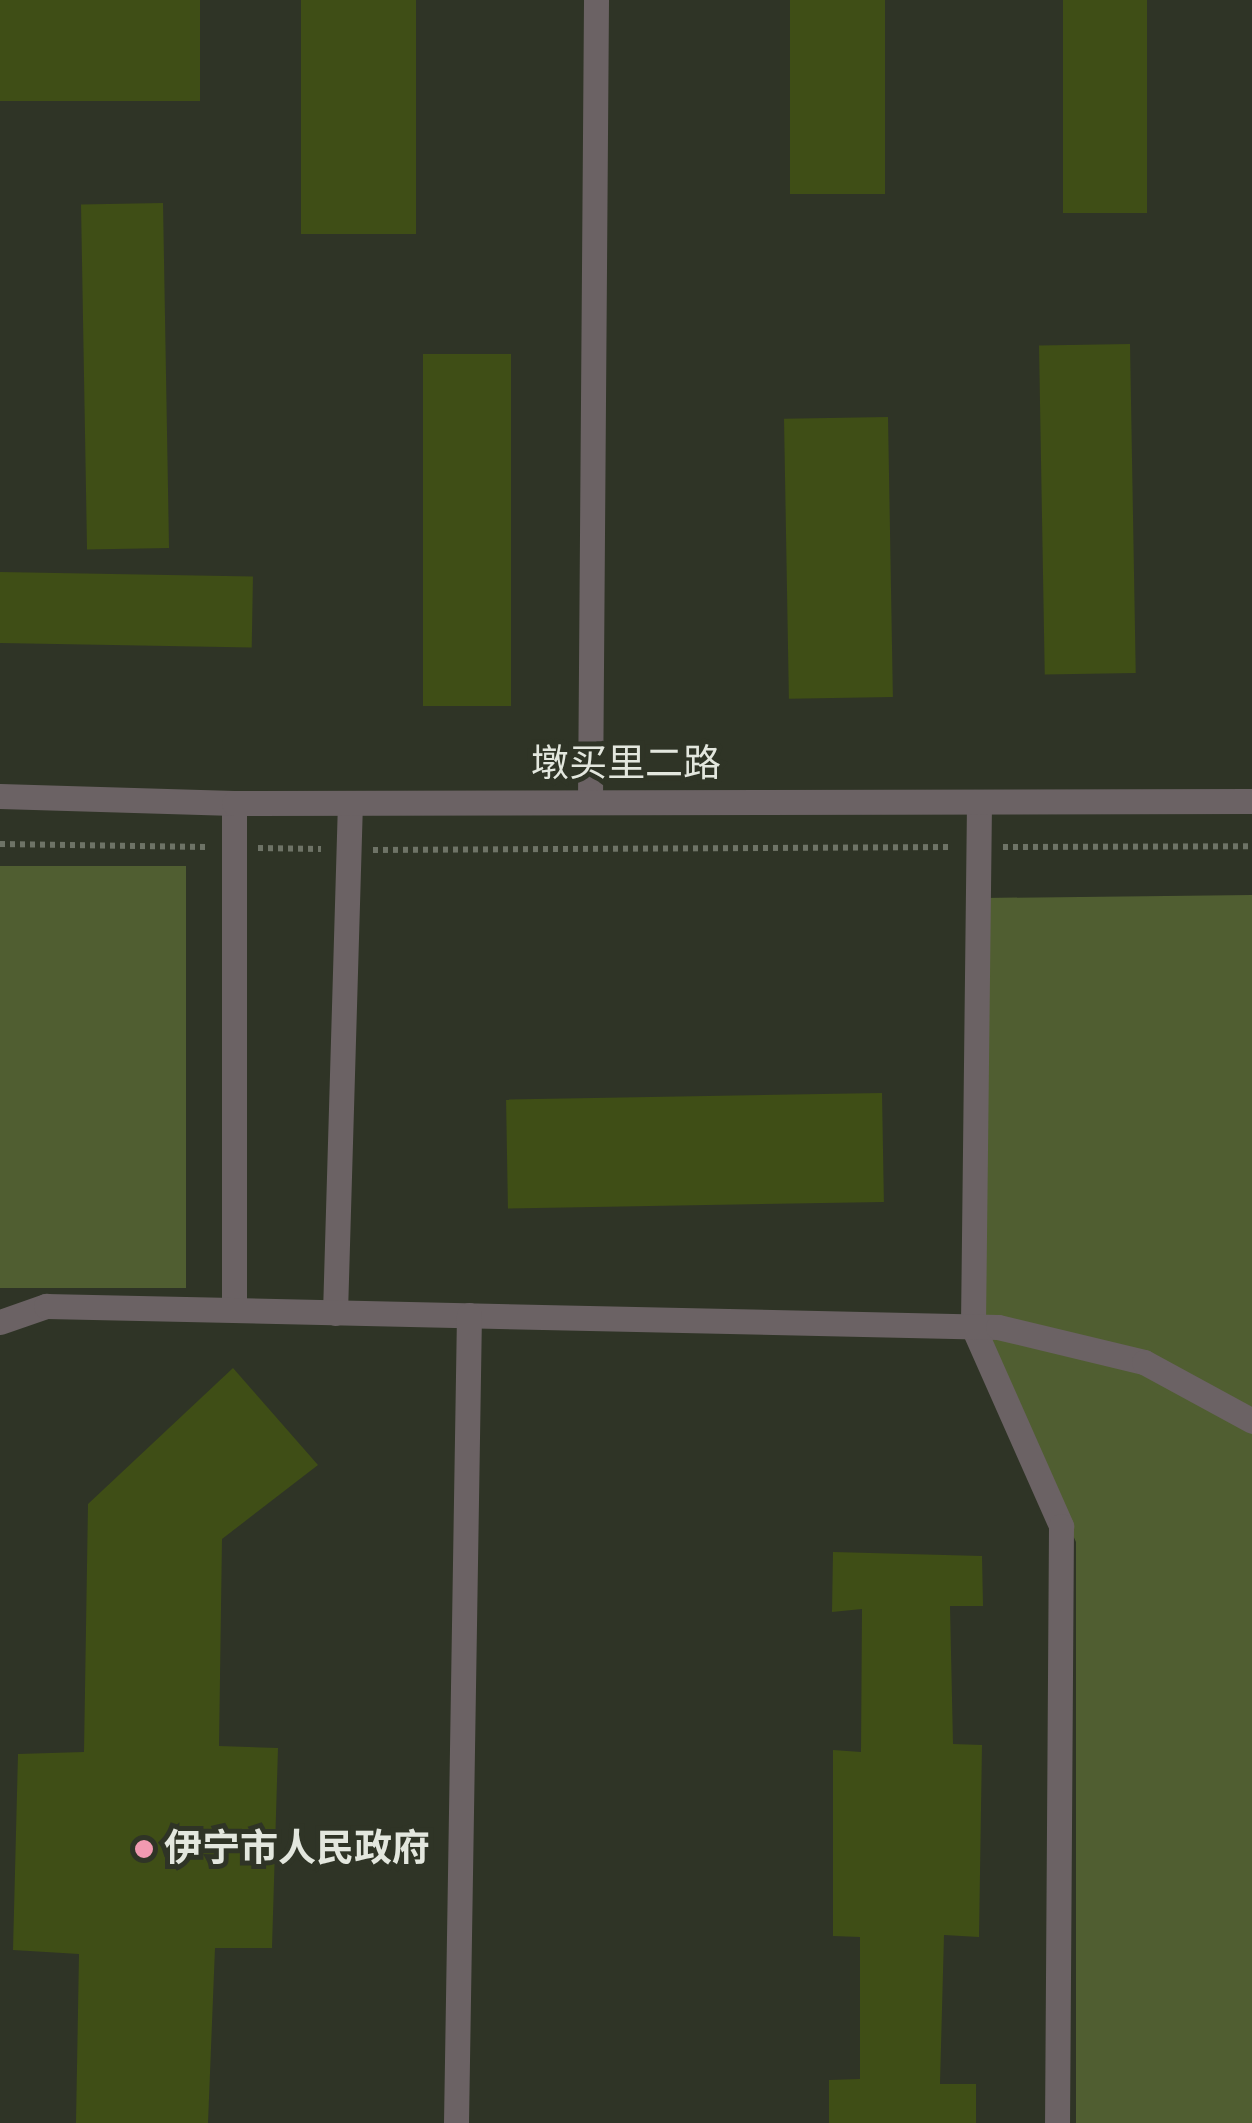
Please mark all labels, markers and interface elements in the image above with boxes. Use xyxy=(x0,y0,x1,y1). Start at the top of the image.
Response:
street label: 墩买里二路 xyxy=(531,741,721,787)
place label: 伊宁市人民政府 xyxy=(164,1826,430,1872)
marker: 伊宁市人民政府 xyxy=(133,1838,155,1860)

